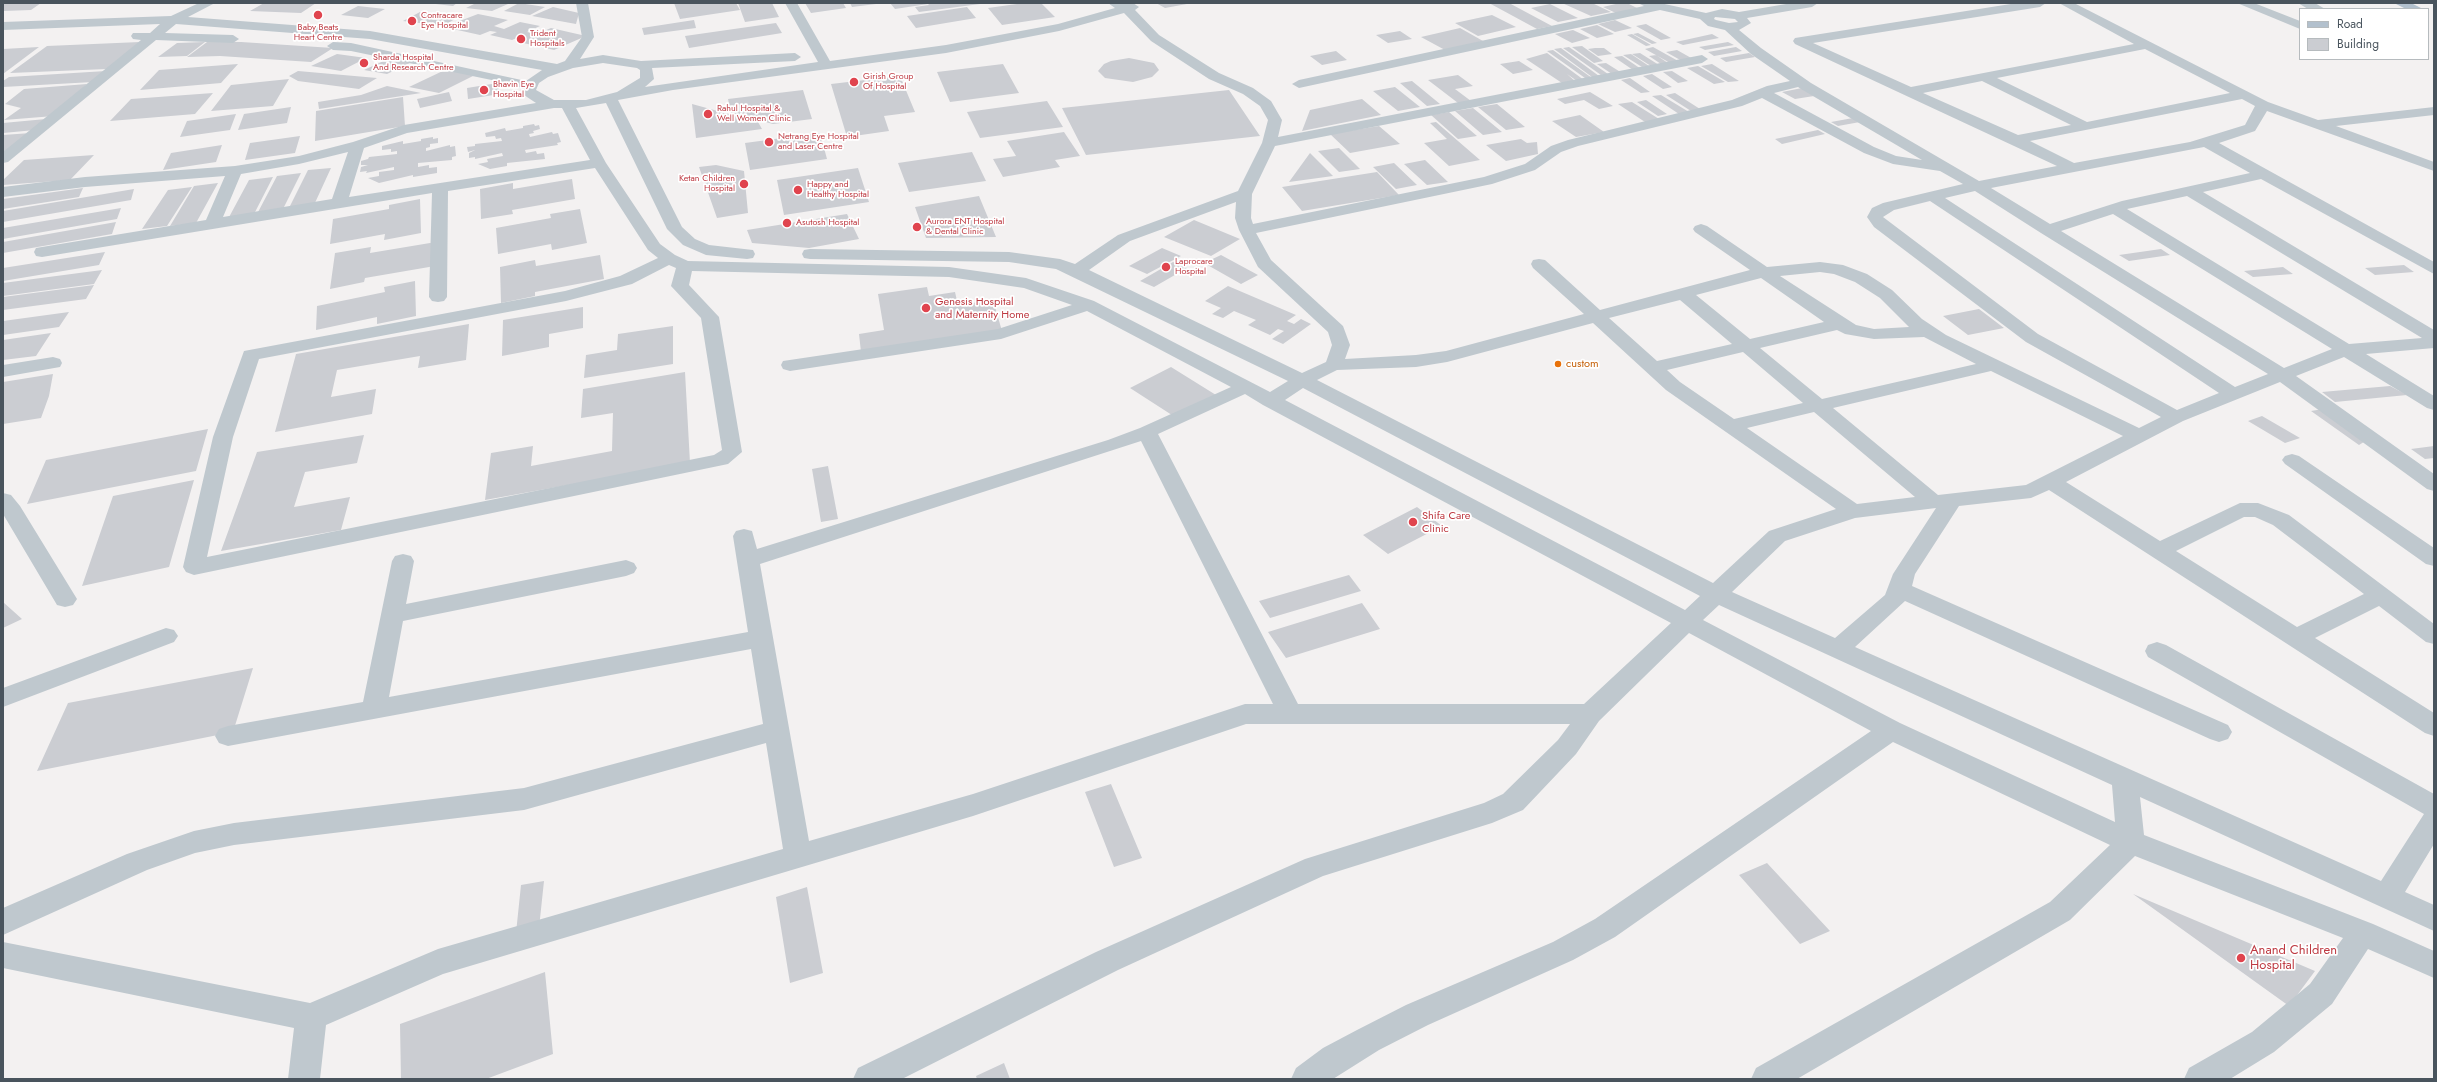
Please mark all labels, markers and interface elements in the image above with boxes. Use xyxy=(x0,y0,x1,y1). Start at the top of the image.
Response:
legend xyxy=(2299,8,2429,60)
marker: Baby Beats Heart Centre xyxy=(312,9,324,21)
place label: Contracare Eye Hospital xyxy=(421,11,468,32)
marker: Contracare Eye Hospital xyxy=(406,15,418,27)
text: Road xyxy=(2337,15,2363,33)
place label: Baby Beats Heart Centre xyxy=(294,23,342,44)
place label: Trident Hospitals xyxy=(530,29,565,50)
marker: Trident Hospitals xyxy=(515,33,527,45)
text: Building xyxy=(2337,35,2379,53)
place label: Sharda Hospital And Research Centre xyxy=(373,53,454,74)
marker: Sharda Hospital And Research Centre xyxy=(358,57,370,69)
place label: Girish Group Of Hospital xyxy=(863,72,913,93)
marker: Girish Group Of Hospital xyxy=(848,76,860,88)
place label: Bhavin Eye Hospital xyxy=(493,80,534,101)
marker: Bhavin Eye Hospital xyxy=(478,84,490,96)
place label: Rahul Hospital & Well Women Clinic xyxy=(717,104,791,125)
marker: Rahul Hospital & Well Women Clinic xyxy=(702,108,714,120)
place label: Netrang Eye Hospital and Laser Centre xyxy=(778,132,859,153)
marker: Netrang Eye Hospital and Laser Centre xyxy=(763,136,775,148)
place label: Ketan Children Hospital xyxy=(679,174,735,195)
marker: Ketan Children Hospital xyxy=(738,178,750,190)
place label: Happy and Healthy Hospital xyxy=(807,180,869,201)
marker: Happy and Healthy Hospital xyxy=(792,184,804,196)
marker: Asutosh Hospital xyxy=(781,217,793,229)
place label: Aurora ENT Hospital & Dental Clinic xyxy=(926,217,1004,238)
place label: Asutosh Hospital xyxy=(796,218,859,228)
marker: Aurora ENT Hospital & Dental Clinic xyxy=(911,221,923,233)
place label: Laprocare Hospital xyxy=(1175,257,1213,278)
marker: Laprocare Hospital xyxy=(1160,261,1172,273)
place label: Genesis Hospital and Maternity Home xyxy=(935,295,1029,321)
marker: Genesis Hospital and Maternity Home xyxy=(920,302,932,314)
place label: custom xyxy=(1566,357,1599,371)
marker: custom xyxy=(1553,359,1563,369)
place label: Shifa Care Clinic xyxy=(1422,509,1470,535)
marker: Shifa Care Clinic xyxy=(1407,516,1419,528)
place label: Anand Children Hospital xyxy=(2250,943,2337,974)
marker: Anand Children Hospital xyxy=(2235,952,2247,964)

